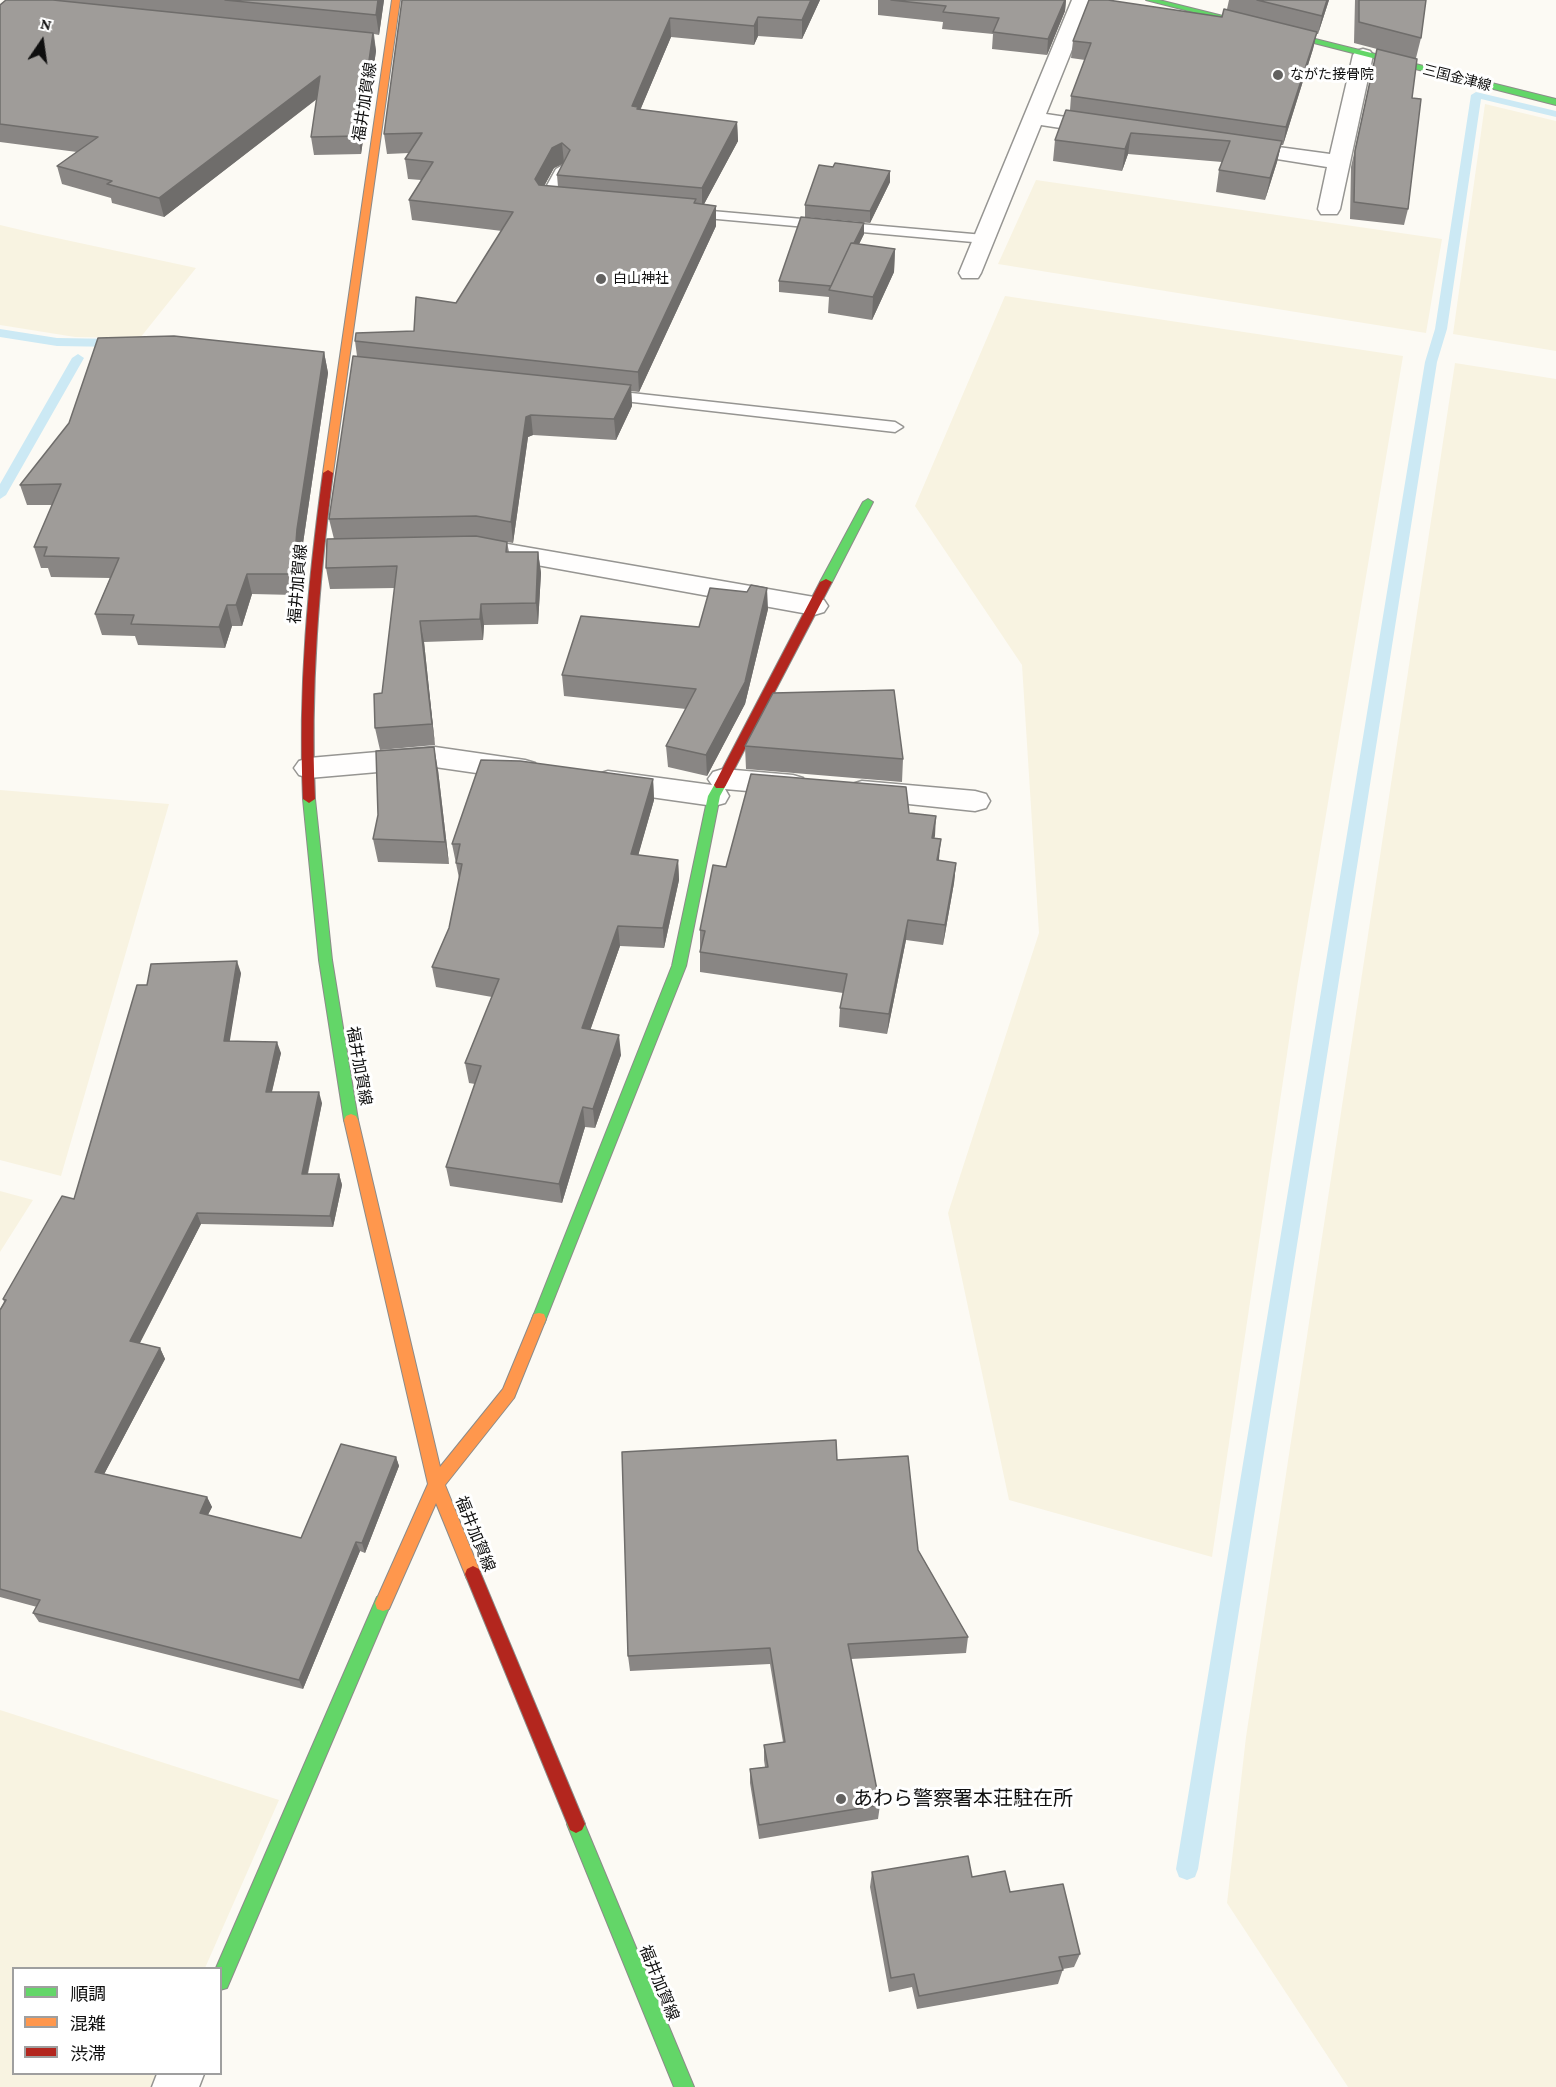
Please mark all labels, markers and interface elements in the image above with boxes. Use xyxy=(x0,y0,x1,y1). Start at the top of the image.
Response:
north arrow xyxy=(12,12,72,72)
text: N xyxy=(39,14,53,33)
street label: 福井加賀線 xyxy=(349,61,381,143)
street label: 三国金津線 xyxy=(1421,61,1493,95)
place label: ながた接骨院 xyxy=(1290,67,1374,83)
marker: ながた接骨院 xyxy=(1271,68,1285,82)
place label: 白山神社 xyxy=(613,271,669,287)
marker: 白山神社 xyxy=(594,272,608,286)
street label: 福井加賀線 xyxy=(285,543,311,625)
street label: 福井加賀線 xyxy=(343,1025,375,1107)
street label: 福井加賀線 xyxy=(451,1493,499,1575)
place label: あわら警察署本荘駐在所 xyxy=(853,1787,1073,1811)
marker: あわら警察署本荘駐在所 xyxy=(834,1792,848,1806)
street label: 福井加賀線 xyxy=(635,1942,683,2024)
legend xyxy=(12,1967,222,2075)
text: 順調 xyxy=(70,1984,106,2004)
text: 混雑 xyxy=(70,2014,106,2034)
text: 渋滞 xyxy=(70,2044,106,2064)

